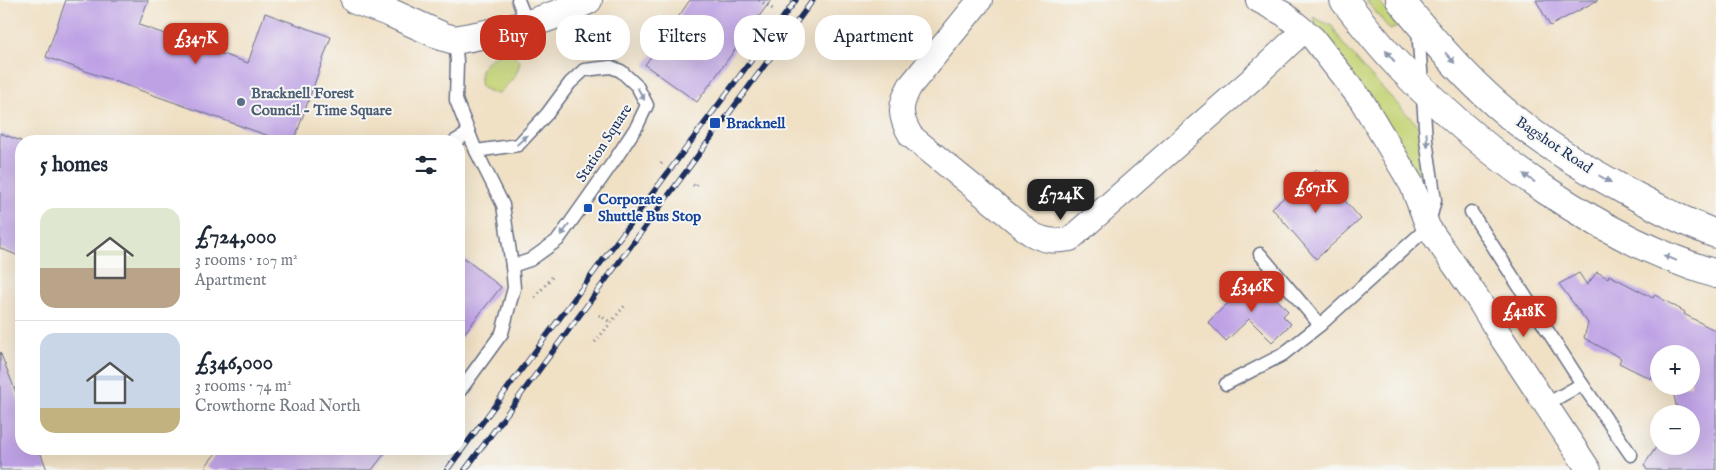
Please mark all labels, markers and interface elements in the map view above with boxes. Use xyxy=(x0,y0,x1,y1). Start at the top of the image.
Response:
chip: Buy xyxy=(480,15,546,60)
chip: Rent xyxy=(556,15,630,60)
chip: Filters xyxy=(640,15,724,60)
chip: New xyxy=(734,15,805,60)
chip: Apartment xyxy=(815,15,932,60)
pin: £347K xyxy=(161,22,231,65)
text: £347K xyxy=(174,29,218,49)
one-way arrow xyxy=(1385,50,1396,63)
one-way arrow xyxy=(1445,51,1456,64)
place label: Bracknell Forest Council - Time Square xyxy=(251,84,392,120)
one-way arrow xyxy=(637,87,645,101)
marker: Bracknell Forest Council - Time Square xyxy=(235,96,247,108)
street label: Station Square xyxy=(572,100,636,186)
street label: Bagshot Road xyxy=(1512,112,1597,178)
place label: Bracknell xyxy=(726,114,786,133)
marker: Bracknell xyxy=(708,116,722,130)
one-way arrow xyxy=(1423,132,1431,148)
one-way arrow xyxy=(516,134,528,146)
icon: filters xyxy=(412,151,440,179)
text: 5 homes xyxy=(40,152,108,179)
pin: £671K xyxy=(1281,172,1351,214)
one-way arrow xyxy=(1523,172,1536,183)
one-way arrow xyxy=(1598,175,1612,184)
pin: £724K xyxy=(1026,178,1096,221)
text: £671K xyxy=(1295,178,1337,198)
text: £724K xyxy=(1038,185,1084,205)
place label: Corporate Shuttle Bus Stop xyxy=(598,190,701,226)
marker: Corporate Shuttle Bus Stop xyxy=(582,202,594,214)
one-way arrow xyxy=(560,223,570,237)
text: £724,000 xyxy=(195,224,277,251)
icon: home xyxy=(80,228,140,288)
text: 3 rooms · 107 m² xyxy=(195,251,298,271)
one-way arrow xyxy=(1663,253,1677,261)
pin: £346K xyxy=(1217,270,1287,313)
text: Apartment xyxy=(195,271,266,291)
text: £346K xyxy=(1230,277,1274,297)
pin: £418K xyxy=(1489,296,1559,338)
text: £418K xyxy=(1503,302,1545,322)
map controls xyxy=(1650,345,1700,455)
button: + xyxy=(1650,345,1700,395)
text: £346,000 xyxy=(195,350,273,377)
icon: home xyxy=(80,353,140,413)
text: 3 rooms · 74 m² xyxy=(195,377,292,397)
text: Crowthorne Road North xyxy=(195,397,360,417)
button: − xyxy=(1650,405,1700,455)

